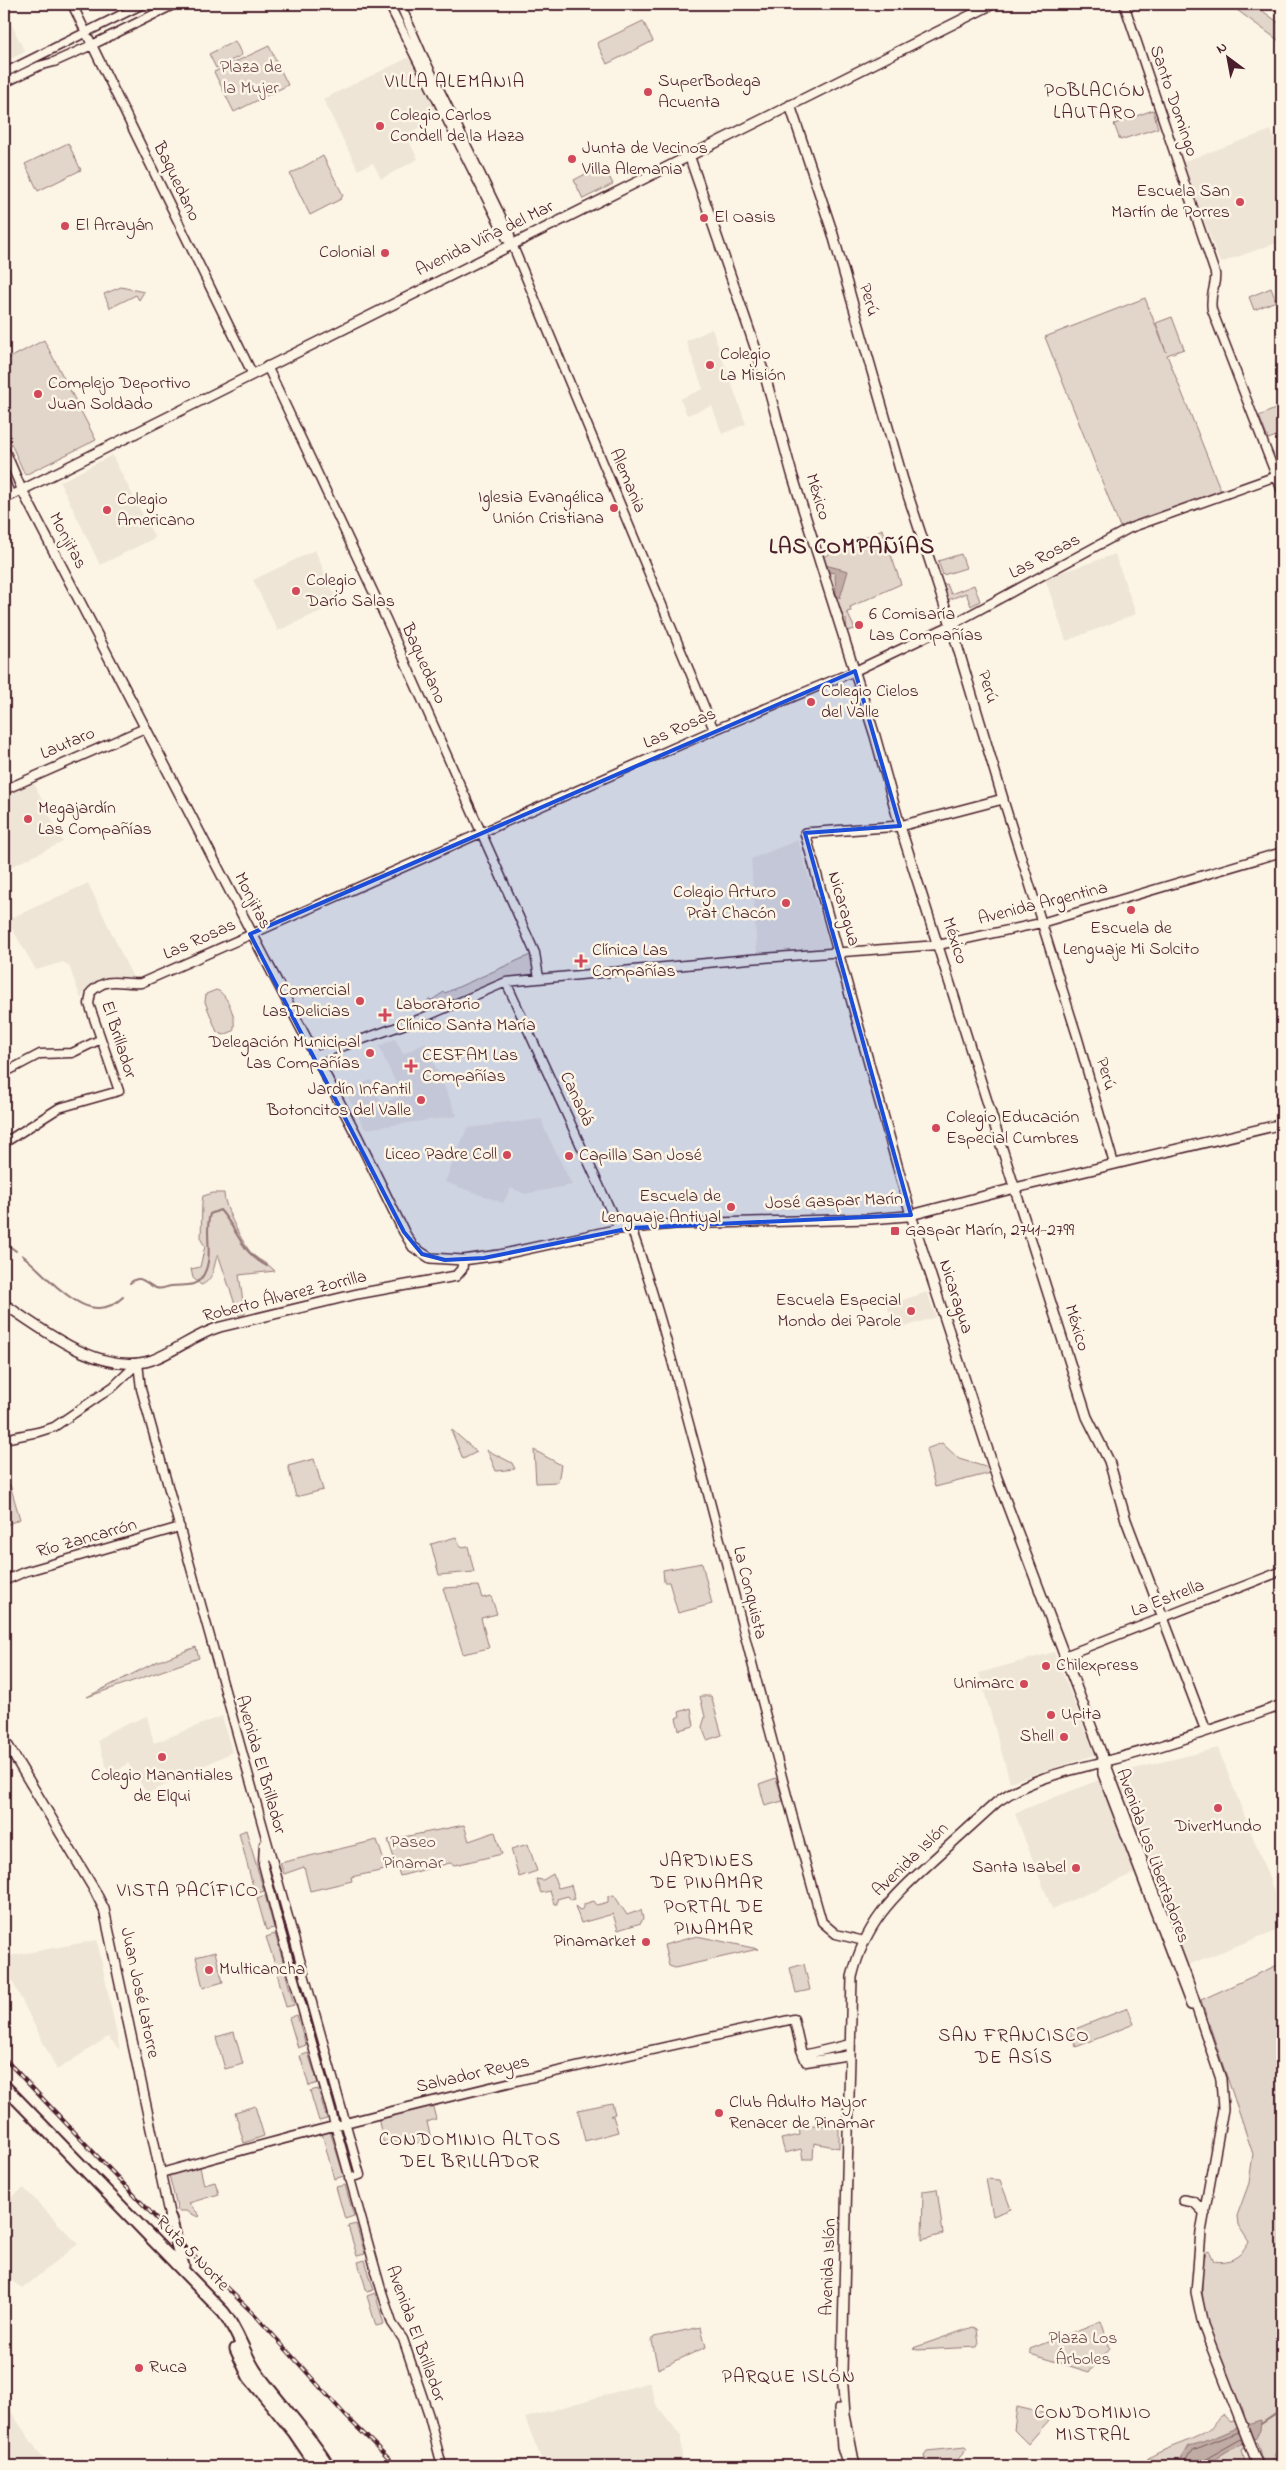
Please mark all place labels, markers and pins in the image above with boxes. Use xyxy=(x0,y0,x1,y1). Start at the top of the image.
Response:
place label: SuperBodega Acuenta xyxy=(658,69,761,116)
marker: SuperBodega Acuenta xyxy=(642,86,654,98)
place label: Colegio Carlos Condell de la Haza xyxy=(390,103,524,150)
marker: Colegio Carlos Condell de la Haza xyxy=(374,120,386,132)
place label: Junta de Vecinos Villa Alemania xyxy=(581,136,708,183)
marker: Junta de Vecinos Villa Alemania xyxy=(566,153,578,165)
place label: Escuela San Martín de Porres xyxy=(1111,179,1230,226)
marker: Escuela San Martín de Porres xyxy=(1234,196,1246,208)
place label: El Oasis xyxy=(714,205,776,231)
marker: El Oasis xyxy=(698,212,710,224)
place label: El Arrayán xyxy=(75,213,154,239)
marker: El Arrayán xyxy=(59,220,71,232)
place label: Colonial xyxy=(319,240,375,266)
marker: Colonial xyxy=(379,247,391,259)
place label: Colegio La Misión xyxy=(720,342,786,389)
marker: Colegio La Misión xyxy=(704,359,716,371)
place label: Complejo Deportivo Juan Soldado xyxy=(48,371,191,418)
marker: Complejo Deportivo Juan Soldado xyxy=(32,388,44,400)
place label: Iglesia Evangélica Unión Cristiana xyxy=(478,485,604,532)
place label: Colegio Americano xyxy=(117,487,195,534)
marker: Iglesia Evangélica Unión Cristiana xyxy=(608,502,620,514)
marker: Colegio Americano xyxy=(101,504,113,516)
place label: Colegio Darío Salas xyxy=(305,568,395,615)
marker: Colegio Darío Salas xyxy=(290,585,302,597)
place label: 6 Comisaría Las Compañías xyxy=(869,602,983,649)
marker: 6 Comisaría Las Compañías xyxy=(853,619,865,631)
place label: Colegio Cielos del Valle xyxy=(821,679,919,726)
marker: Colegio Cielos del Valle xyxy=(805,696,817,708)
place label: Megajardín Las Compañías xyxy=(38,796,152,843)
marker: Megajardín Las Compañías xyxy=(22,813,34,825)
place label: Colegio Arturo Prat Chacón xyxy=(673,880,776,927)
marker: Colegio Arturo Prat Chacón xyxy=(780,897,792,909)
marker: Escuela de Lenguaje Mi Solcito xyxy=(1125,904,1137,916)
place label: Escuela de Lenguaje Mi Solcito xyxy=(1063,916,1199,964)
place label: Clínica Las Compañías xyxy=(592,938,676,985)
marker: Clínica Las Compañías xyxy=(574,954,588,968)
place label: Comercial Las Delicias xyxy=(262,978,350,1025)
place label: Laboratorio Clínico Santa María xyxy=(396,992,536,1039)
marker: Comercial Las Delicias xyxy=(354,995,366,1007)
marker: Laboratorio Clínico Santa María xyxy=(378,1008,392,1022)
place label: Delegación Municipal Las Compañías xyxy=(208,1030,360,1077)
place label: CESFAM Las Compañías xyxy=(422,1043,518,1090)
marker: Delegación Municipal Las Compañías xyxy=(364,1047,376,1059)
marker: CESFAM Las Compañías xyxy=(404,1059,418,1073)
place label: Jardín Infantil Botoncitos del Valle xyxy=(266,1077,412,1124)
marker: Jardín Infantil Botoncitos del Valle xyxy=(415,1094,427,1106)
place label: Colegio Educación Especial Cumbres xyxy=(946,1105,1080,1152)
marker: Colegio Educación Especial Cumbres xyxy=(930,1122,942,1134)
place label: Liceo Padre Coll xyxy=(385,1142,497,1168)
place label: Capilla San José xyxy=(579,1143,703,1169)
marker: Liceo Padre Coll xyxy=(501,1149,513,1161)
marker: Capilla San José xyxy=(563,1150,575,1162)
place label: Escuela de Lenguaje Antiyal xyxy=(601,1184,722,1232)
marker: Escuela de Lenguaje Antiyal xyxy=(725,1201,737,1213)
place label: Gaspar Marín, 2741-2799 xyxy=(905,1218,1075,1244)
marker: Gaspar Marín, 2741-2799 xyxy=(889,1225,901,1237)
place label: Escuela Especial Mondo dei Parole xyxy=(775,1288,902,1335)
marker: Escuela Especial Mondo dei Parole xyxy=(905,1305,917,1317)
place label: Chilexpress xyxy=(1056,1653,1139,1679)
marker: Chilexpress xyxy=(1040,1660,1052,1672)
place label: Unimarc xyxy=(953,1671,1014,1697)
marker: Unimarc xyxy=(1018,1678,1030,1690)
place label: Upita xyxy=(1061,1702,1101,1728)
marker: Upita xyxy=(1045,1709,1057,1721)
place label: Shell xyxy=(1020,1724,1054,1750)
marker: Shell xyxy=(1058,1731,1070,1743)
marker: Colegio Manantiales de Elqui xyxy=(156,1751,168,1763)
place label: Colegio Manantiales de Elqui xyxy=(91,1763,233,1810)
marker: DiverMundo xyxy=(1212,1802,1224,1814)
place label: DiverMundo xyxy=(1173,1814,1262,1840)
place label: Santa Isabel xyxy=(972,1855,1066,1881)
marker: Santa Isabel xyxy=(1070,1862,1082,1874)
place label: Pinamarket xyxy=(554,1929,636,1955)
marker: Pinamarket xyxy=(640,1936,652,1948)
place label: Multicancha xyxy=(219,1957,305,1983)
marker: Multicancha xyxy=(203,1964,215,1976)
place label: Club Adulto Mayor Renacer de Pinamar xyxy=(729,2090,875,2137)
marker: Club Adulto Mayor Renacer de Pinamar xyxy=(713,2107,725,2119)
place label: Ruca xyxy=(149,2355,187,2381)
marker: Ruca xyxy=(133,2362,145,2374)

